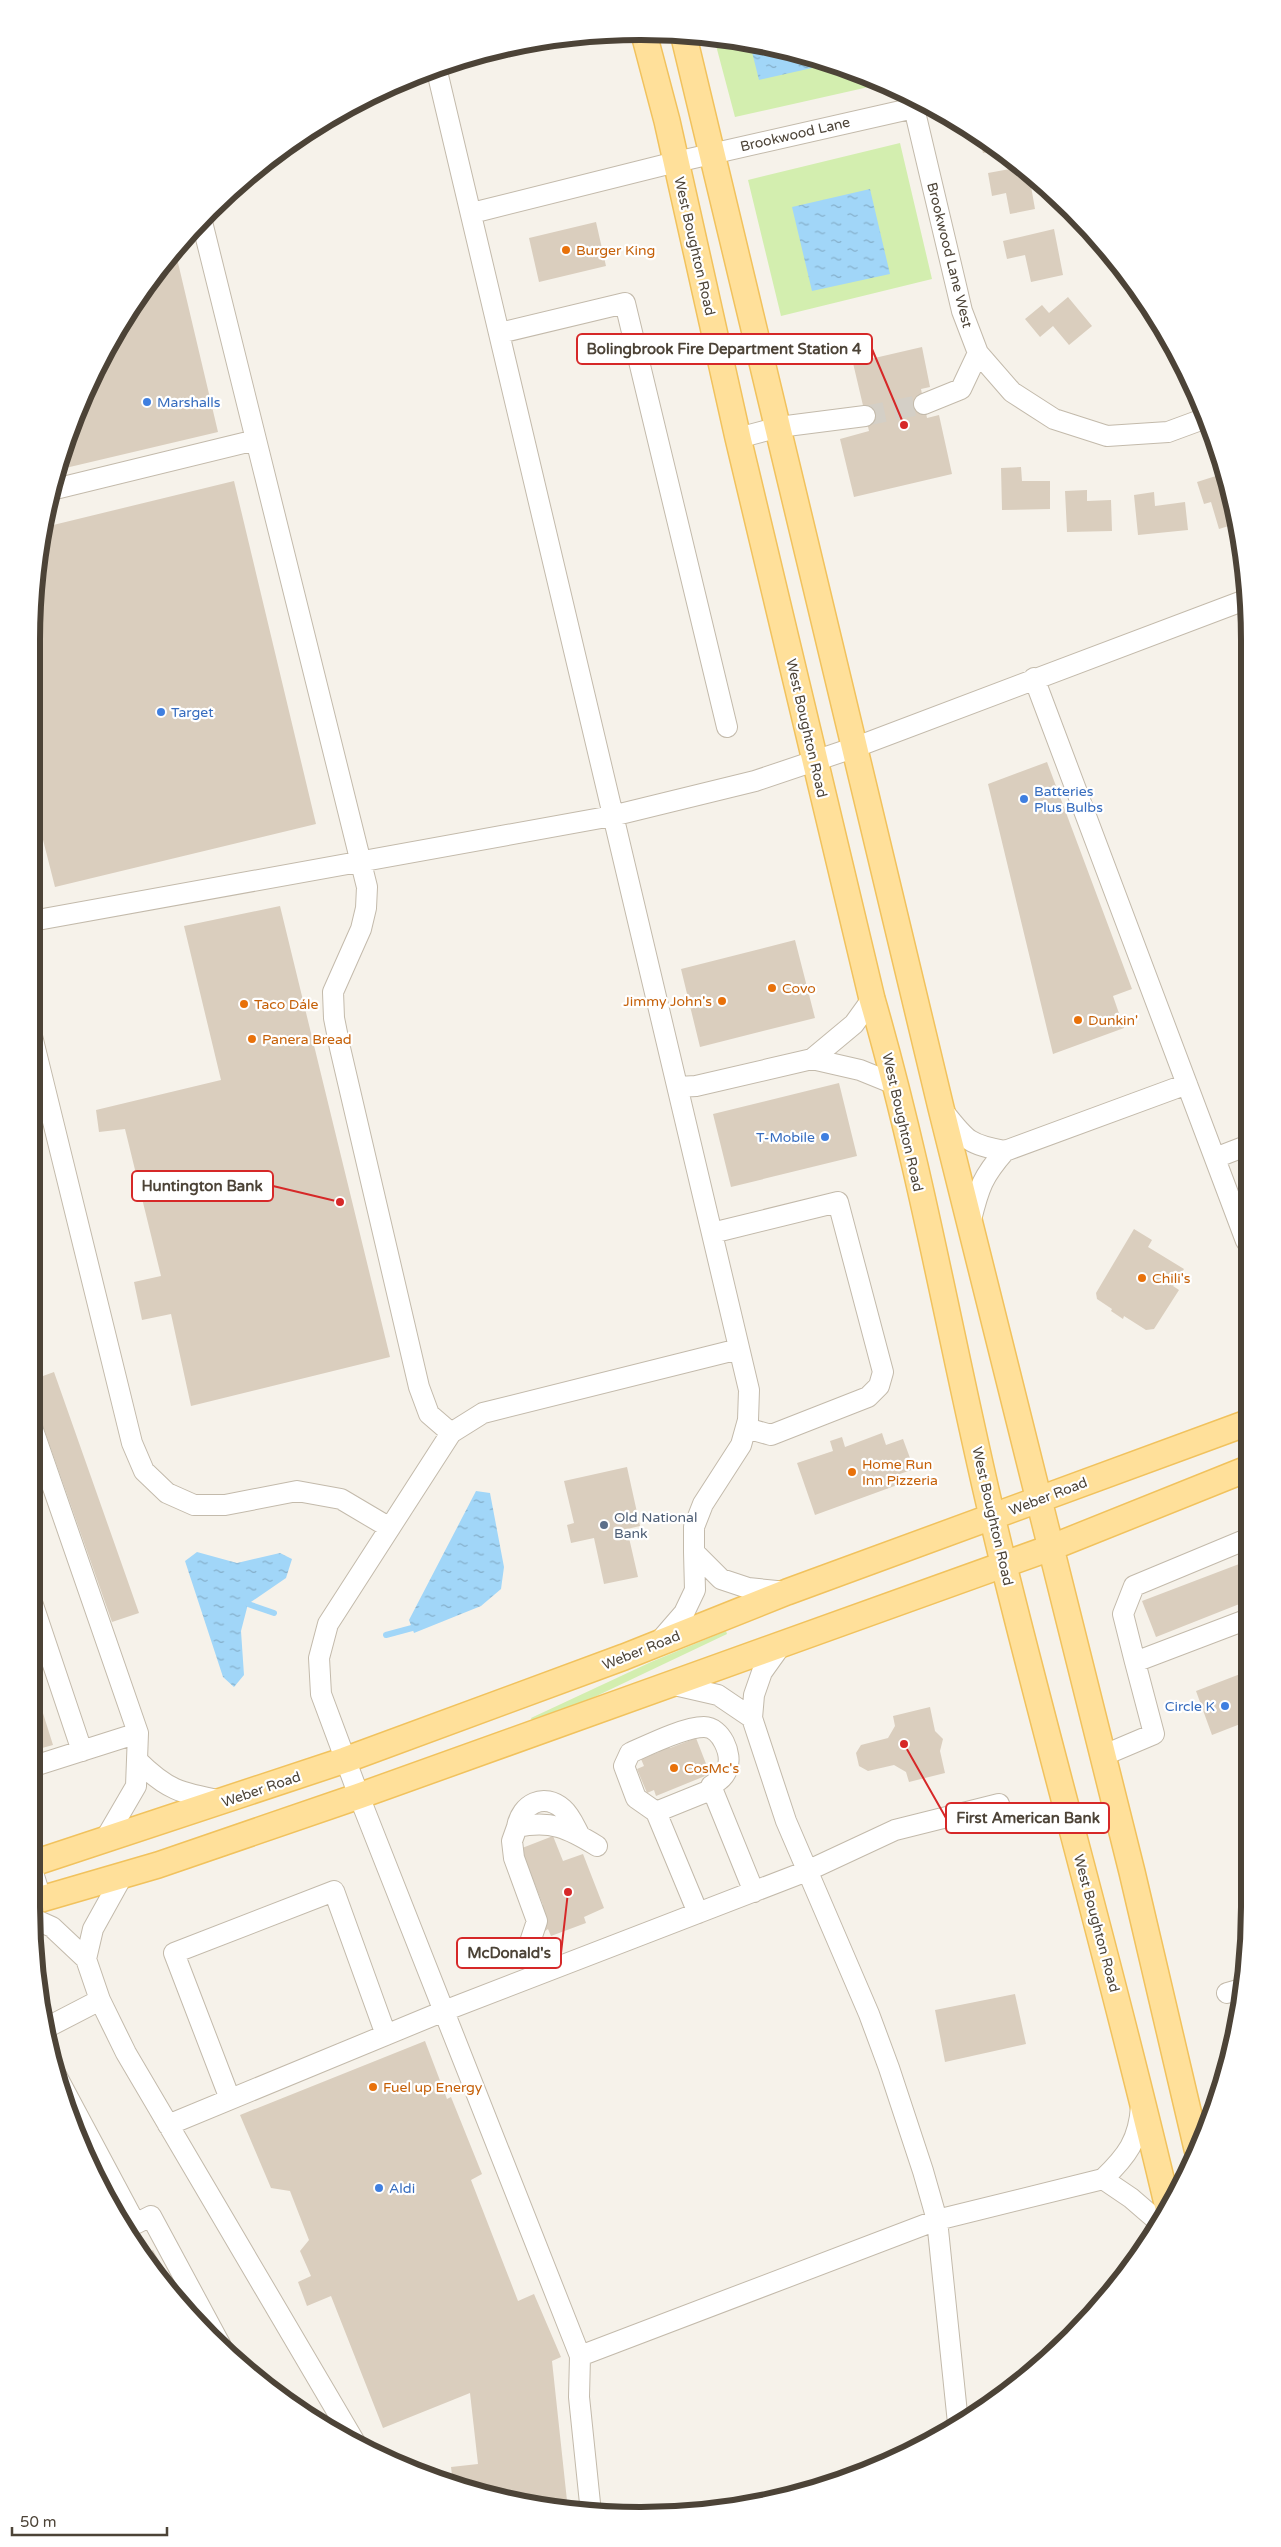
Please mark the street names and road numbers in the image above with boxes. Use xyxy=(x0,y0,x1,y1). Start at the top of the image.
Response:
street label: Brookwood Lane xyxy=(738,114,852,155)
street label: West Boughton Road xyxy=(670,175,719,317)
street label: Brookwood Lane West xyxy=(923,181,976,330)
street label: West Boughton Road xyxy=(782,657,831,799)
street label: West Boughton Road xyxy=(878,1051,927,1193)
street label: West Boughton Road xyxy=(968,1445,1017,1587)
street label: Weber Road xyxy=(1007,1474,1090,1519)
street label: Weber Road xyxy=(600,1627,683,1674)
street label: Weber Road xyxy=(219,1768,303,1811)
street label: West Boughton Road xyxy=(1070,1852,1123,1994)

